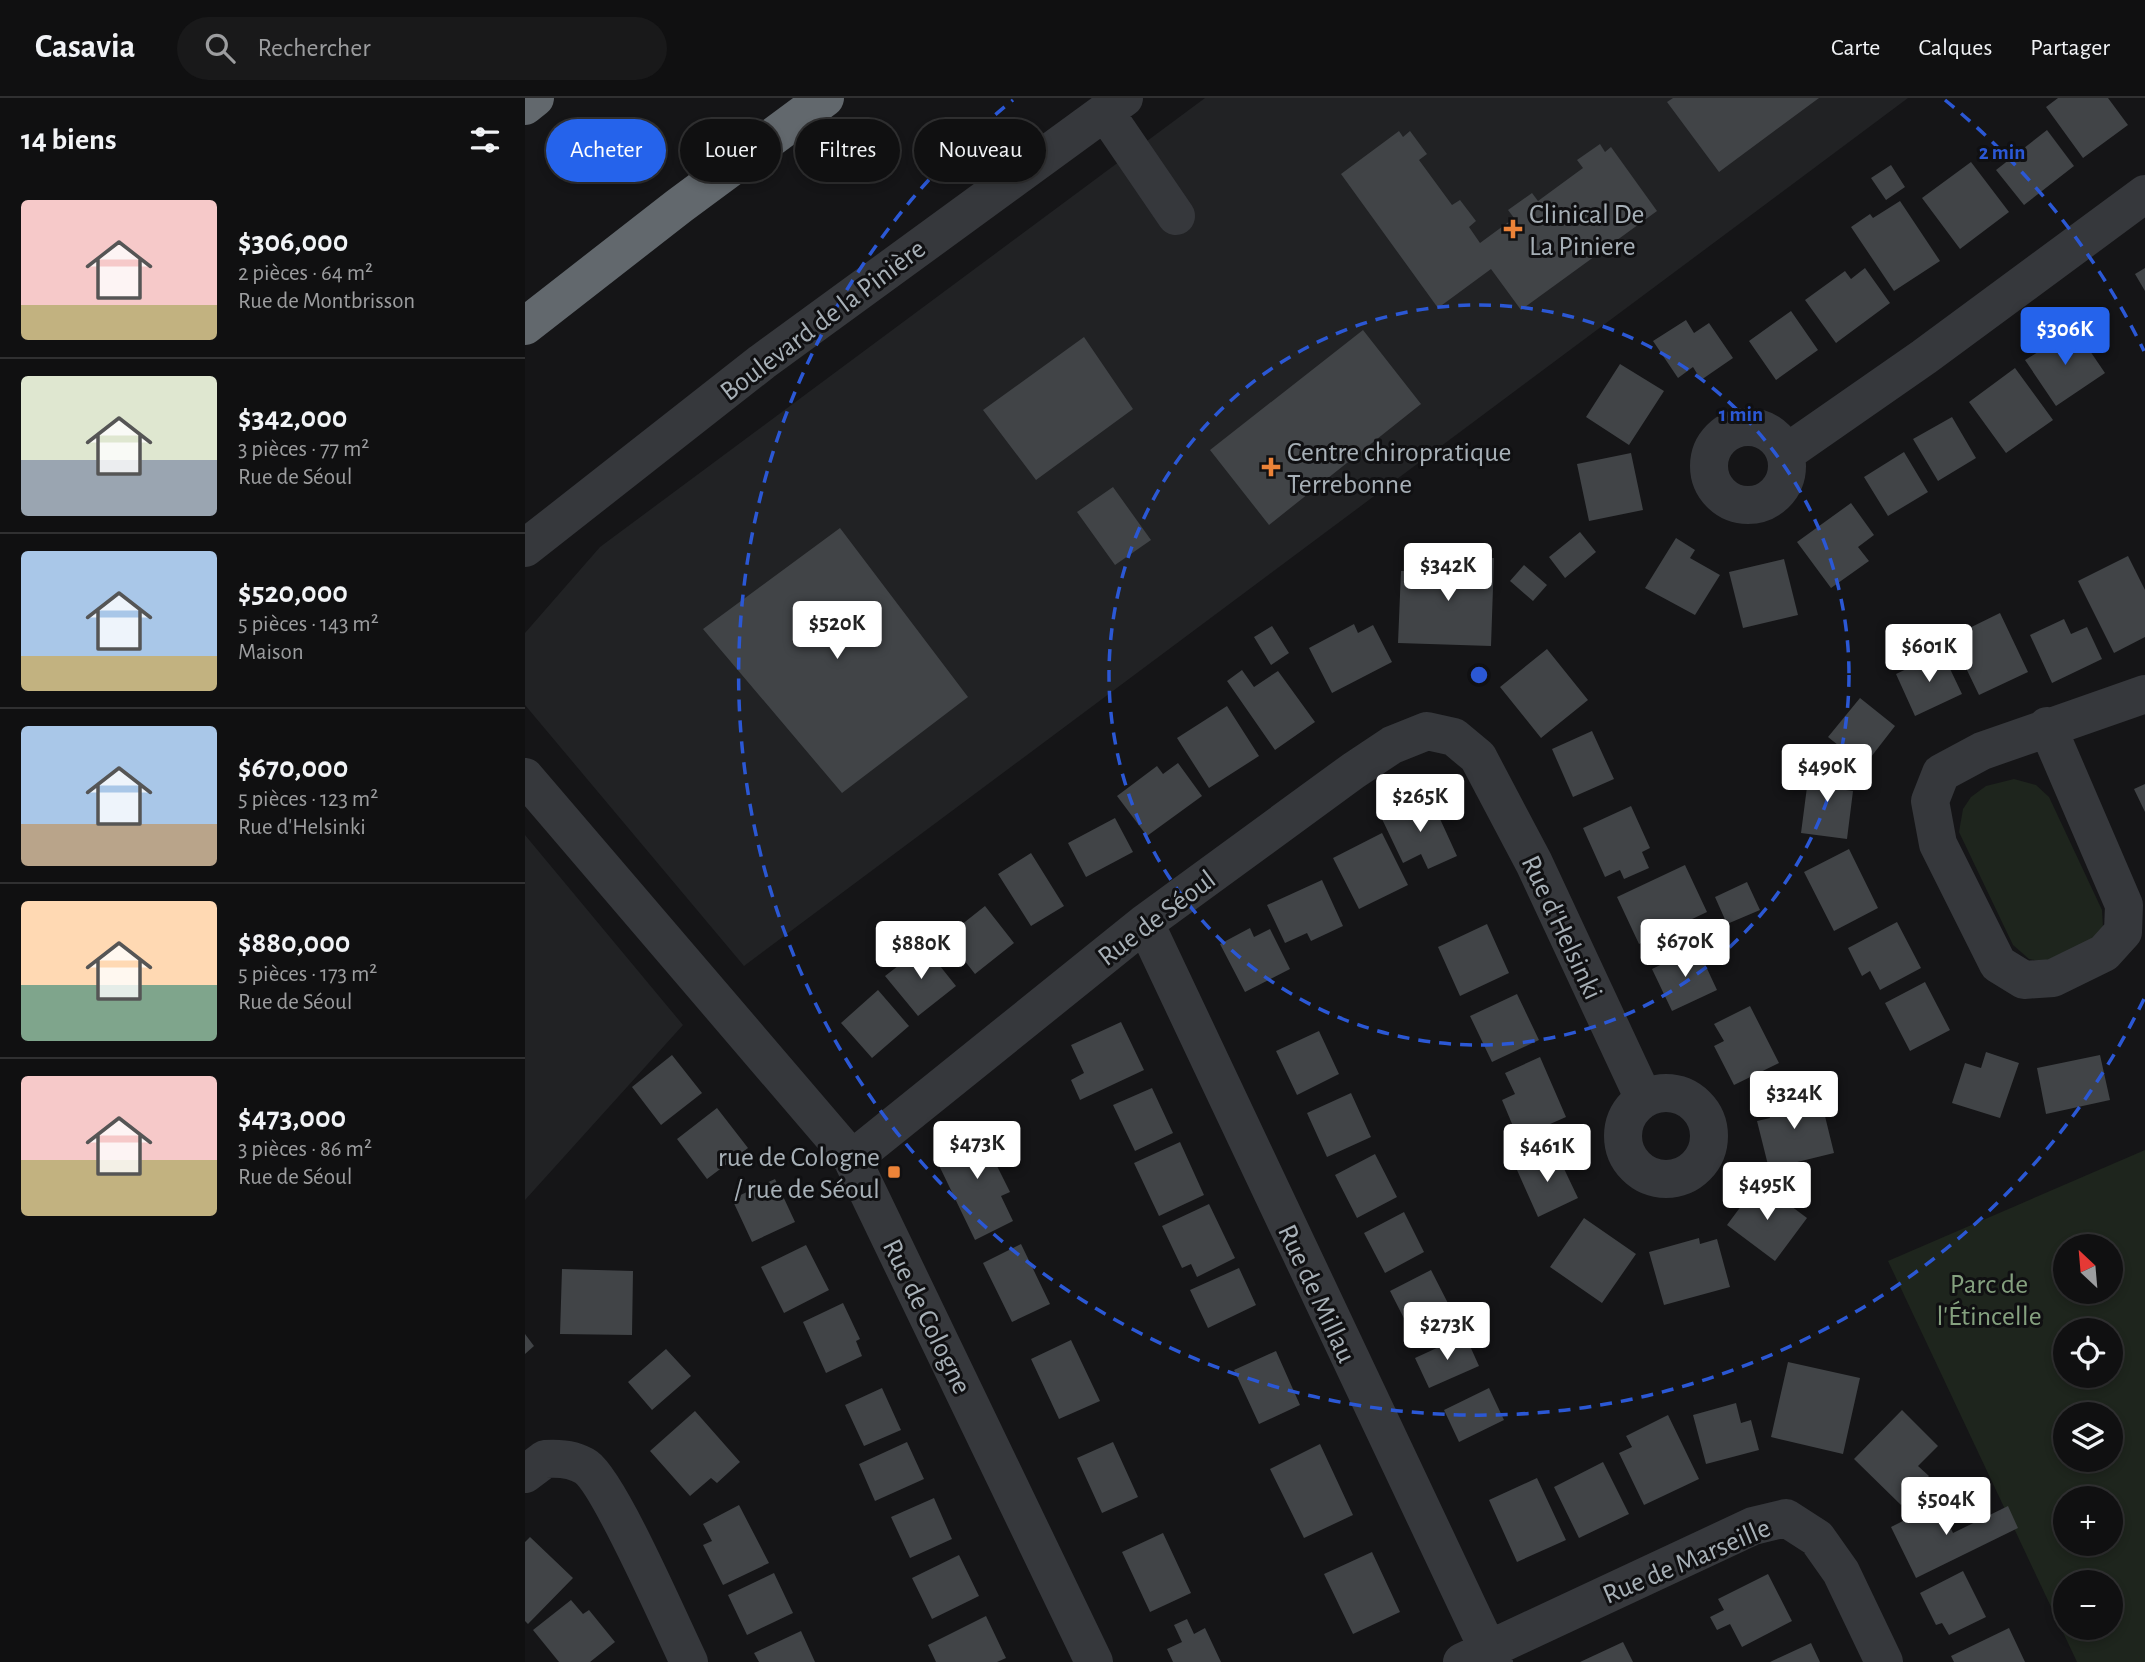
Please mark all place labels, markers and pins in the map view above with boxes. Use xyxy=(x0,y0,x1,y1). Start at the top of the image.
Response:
place label: Clinical De La Piniere xyxy=(1529,201,1644,261)
marker: Clinical De La Piniere xyxy=(1503,219,1523,239)
pin: $306K xyxy=(2016,308,2114,367)
place label: Centre chiropratique Terrebonne xyxy=(1287,439,1512,499)
marker: Centre chiropratique Terrebonne xyxy=(1261,457,1281,477)
pin: $342K xyxy=(1399,544,1497,603)
pin: $520K xyxy=(788,602,886,661)
pin: $601K xyxy=(1880,624,1978,684)
centre of rings xyxy=(1467,663,1491,687)
pin: $490K xyxy=(1778,744,1876,804)
pin: $265K xyxy=(1371,774,1469,834)
pin: $670K xyxy=(1636,920,1734,979)
pin: $880K xyxy=(872,922,970,981)
pin: $324K xyxy=(1745,1072,1843,1131)
pin: $473K xyxy=(928,1122,1026,1181)
pin: $461K xyxy=(1498,1124,1596,1184)
place label: rue de Cologne / rue de Séoul xyxy=(718,1144,880,1204)
pin: $495K xyxy=(1718,1162,1816,1222)
marker: rue de Cologne / rue de Séoul xyxy=(886,1164,902,1180)
pin: $273K xyxy=(1398,1302,1496,1362)
pin: $504K xyxy=(1897,1478,1995,1537)

